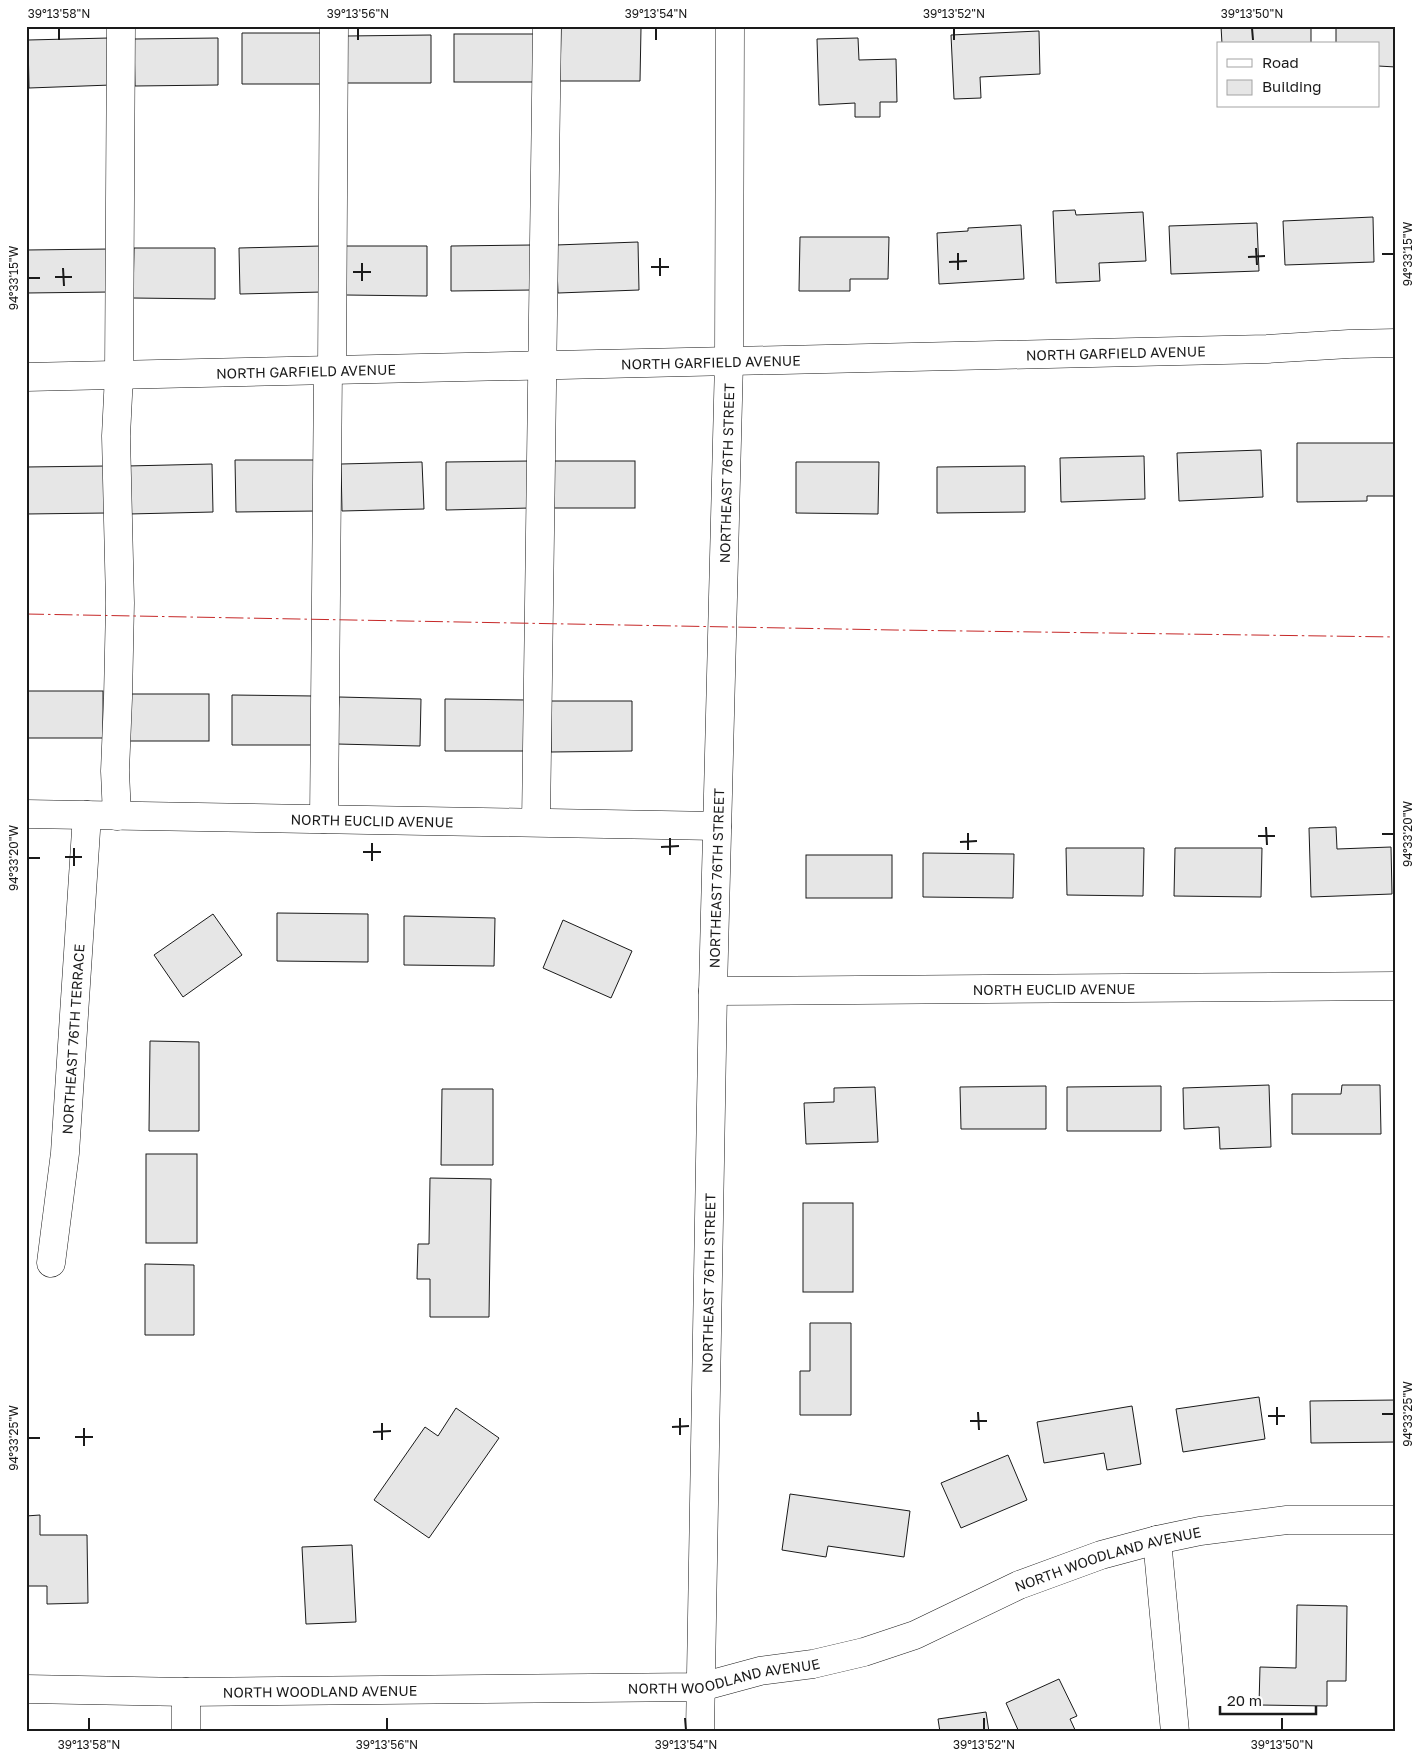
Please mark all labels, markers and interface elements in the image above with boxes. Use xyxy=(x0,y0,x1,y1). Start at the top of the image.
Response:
text: 39°13'58"N xyxy=(28,6,90,21)
text: 39°13'56"N xyxy=(327,6,389,21)
text: 39°13'54"N xyxy=(625,6,687,21)
text: 39°13'52"N xyxy=(923,6,985,21)
text: 39°13'50"N xyxy=(1221,6,1283,21)
legend xyxy=(1217,42,1380,108)
text: Road xyxy=(1262,53,1299,71)
text: Building xyxy=(1262,77,1322,95)
text: 94°33'15"W xyxy=(1400,221,1415,286)
text: 94°33'15"W xyxy=(6,245,21,310)
street label: NORTH GARFIELD AVENUE xyxy=(1026,342,1206,363)
street label: NORTH GARFIELD AVENUE xyxy=(621,351,801,372)
street label: NORTH GARFIELD AVENUE xyxy=(216,360,396,381)
street label: NORTHEAST 76TH STREET xyxy=(715,383,737,564)
street label: NORTHEAST 76TH STREET xyxy=(705,788,727,968)
text: 94°33'20"W xyxy=(1400,800,1415,867)
street label: NORTH EUCLID AVENUE xyxy=(290,810,453,830)
text: 94°33'20"W xyxy=(6,824,21,891)
street label: NORTHEAST 76TH TERRACE xyxy=(58,943,87,1135)
street label: NORTH EUCLID AVENUE xyxy=(973,979,1135,998)
street label: NORTHEAST 76TH STREET xyxy=(698,1192,718,1373)
text: 94°33'25"W xyxy=(1400,1381,1415,1447)
text: 94°33'25"W xyxy=(6,1405,21,1471)
street label: NORTH WOODLAND AVENUE xyxy=(1012,1523,1202,1594)
street label: NORTH WOODLAND AVENUE xyxy=(628,1654,821,1696)
street label: NORTH WOODLAND AVENUE xyxy=(223,1681,417,1700)
scale bar xyxy=(1220,1683,1316,1715)
text: 20 m xyxy=(1227,1691,1262,1709)
text: 39°13'58"N xyxy=(58,1737,120,1752)
text: 39°13'56"N xyxy=(356,1737,418,1752)
text: 39°13'54"N xyxy=(655,1737,717,1752)
text: 39°13'52"N xyxy=(953,1737,1015,1752)
text: 39°13'50"N xyxy=(1251,1737,1313,1752)

